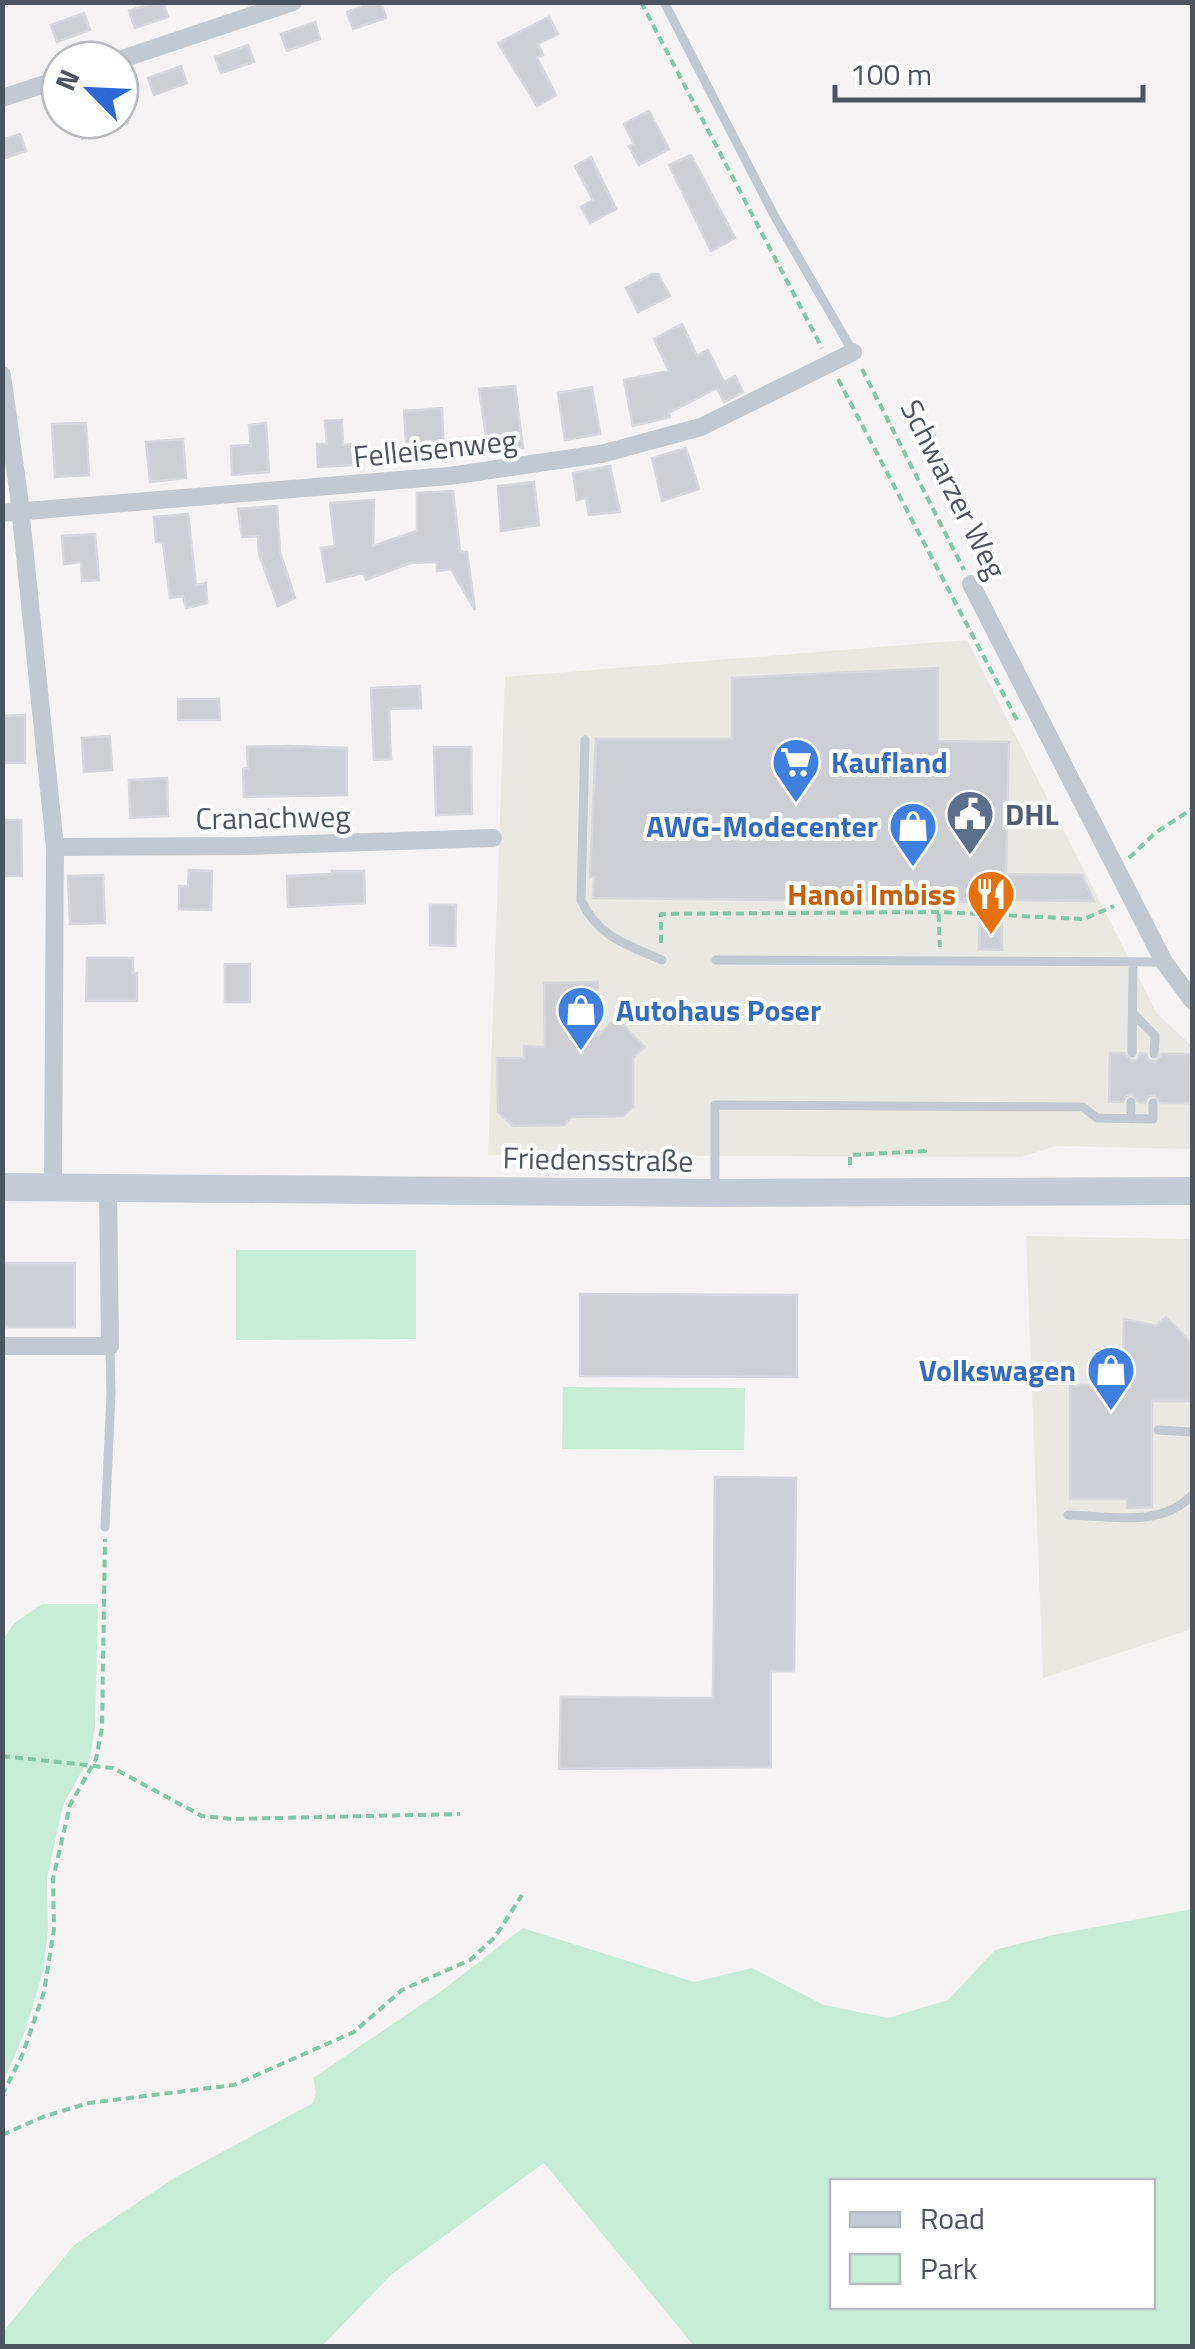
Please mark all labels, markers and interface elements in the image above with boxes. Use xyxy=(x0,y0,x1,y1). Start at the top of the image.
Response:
north arrow xyxy=(40,40,140,140)
scale bar xyxy=(835,40,1142,102)
text: 100 m xyxy=(850,51,932,97)
text: N xyxy=(43,62,90,97)
street label: Schwarzer Weg xyxy=(889,391,1019,587)
street label: Felleisenweg xyxy=(351,417,519,479)
supermarket icon: Kaufland xyxy=(770,736,822,804)
place label: Kaufland xyxy=(831,739,948,785)
public building icon: DHL xyxy=(944,788,996,856)
place label: DHL xyxy=(1005,791,1059,837)
street label: Cranachweg xyxy=(195,793,351,841)
shop icon: AWG-Modecenter xyxy=(887,800,939,868)
place label: AWG-Modecenter xyxy=(646,803,878,849)
restaurant icon: Hanoi Imbiss xyxy=(965,868,1017,936)
place label: Hanoi Imbiss xyxy=(787,871,956,917)
shop icon: Autohaus Poser xyxy=(555,984,607,1052)
place label: Autohaus Poser xyxy=(616,987,821,1033)
street label: Friedensstraße xyxy=(502,1134,694,1184)
shop icon: Volkswagen xyxy=(1085,1344,1137,1412)
place label: Volkswagen xyxy=(919,1347,1076,1393)
legend xyxy=(830,2179,1155,2309)
text: Road xyxy=(920,2195,985,2241)
text: Park xyxy=(920,2245,977,2291)

